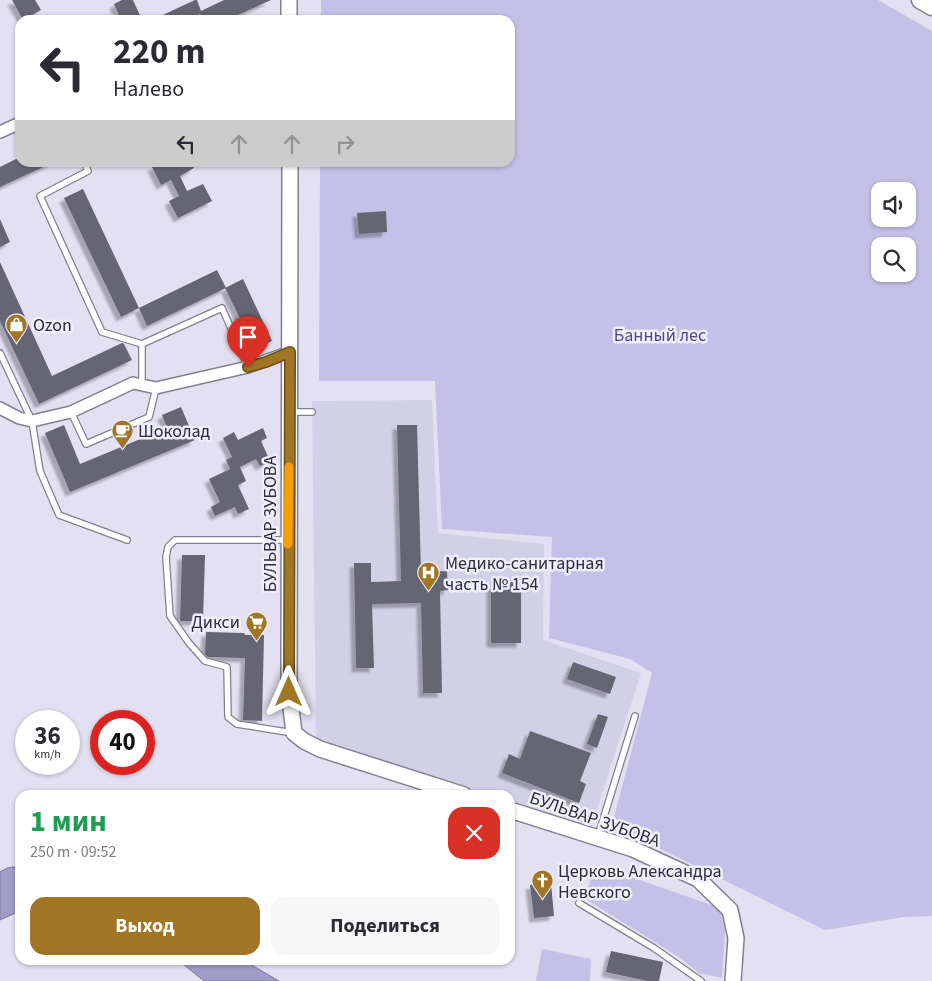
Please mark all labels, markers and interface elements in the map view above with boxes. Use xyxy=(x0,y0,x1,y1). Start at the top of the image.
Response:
text: 220 m xyxy=(113,27,205,77)
icon: left xyxy=(30,35,95,100)
text: Налево xyxy=(113,73,184,105)
icon: left xyxy=(172,130,200,158)
icon: ahead xyxy=(225,130,253,158)
icon: ahead xyxy=(278,130,306,158)
icon: right xyxy=(331,130,359,158)
map controls xyxy=(871,182,916,282)
button: sound xyxy=(871,182,916,227)
button: search xyxy=(871,237,916,282)
shop icon: Ozon xyxy=(5,313,29,344)
place label: Ozon xyxy=(33,313,72,338)
pin xyxy=(227,316,269,367)
icon: arrive xyxy=(234,323,262,351)
park label: Банный лес xyxy=(614,323,706,348)
cafe icon: Шоколад xyxy=(110,419,134,450)
place label: Шоколад xyxy=(138,419,211,444)
street label: БУЛЬВАР ЗУБОВА xyxy=(258,456,283,592)
place label: Медико-санитарная часть № 154 xyxy=(445,551,604,597)
hospital icon: Медико-санитарная часть № 154 xyxy=(417,561,441,592)
place label: Дикси xyxy=(191,610,240,635)
supermarket icon: Дикси xyxy=(244,610,268,641)
position arrow xyxy=(262,665,314,717)
speed limit sign: 40 xyxy=(90,710,155,775)
text: 36 xyxy=(34,718,61,754)
text: km/h xyxy=(34,746,61,763)
street label: БУЛЬВАР ЗУБОВА xyxy=(526,785,664,854)
text: 1 мин xyxy=(30,800,107,843)
button: close xyxy=(448,807,500,859)
text: 250 m · 09:52 xyxy=(30,841,117,863)
place label: Церковь Александра Невского xyxy=(558,859,722,905)
church icon: Церковь Александра Невского xyxy=(530,869,554,900)
button: Выход xyxy=(30,897,260,955)
button: Поделиться xyxy=(270,897,500,955)

